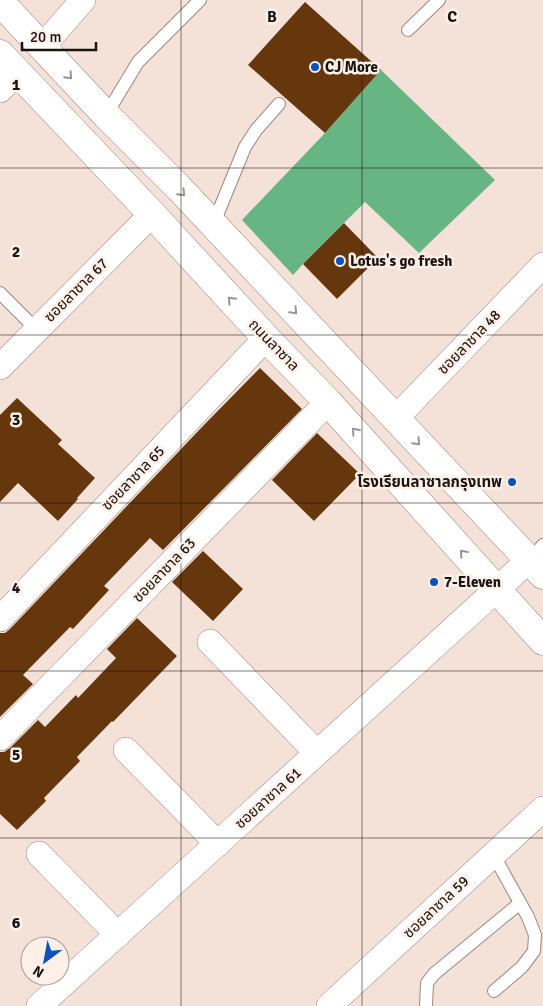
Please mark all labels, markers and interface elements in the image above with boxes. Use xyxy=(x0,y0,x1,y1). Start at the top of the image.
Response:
text: B xyxy=(267,7,277,27)
text: C xyxy=(447,7,457,27)
scale bar xyxy=(22,20,96,52)
text: 20 m xyxy=(30,28,61,46)
place label: CJ More xyxy=(325,58,378,76)
marker: CJ More xyxy=(309,61,321,73)
one-way arrow xyxy=(63,70,72,79)
text: 1 xyxy=(12,75,21,95)
one-way arrow xyxy=(176,187,185,196)
text: 2 xyxy=(12,242,20,262)
place label: Lotus's go fresh xyxy=(350,252,452,270)
street label: ซอยลาซาล 67 xyxy=(40,254,112,326)
marker: Lotus's go fresh xyxy=(334,255,346,267)
one-way arrow xyxy=(228,297,237,306)
one-way arrow xyxy=(288,305,297,314)
street label: ซอยลาซาล 48 xyxy=(434,306,504,378)
street label: ถนนลาซาล xyxy=(245,315,303,375)
text: 3 xyxy=(12,410,20,430)
one-way arrow xyxy=(352,428,361,437)
one-way arrow xyxy=(411,436,420,445)
street label: ซอยลาซาล 65 xyxy=(98,442,168,514)
place label: โรงเรียนลาซาลกรุงเทพ xyxy=(357,473,502,491)
marker: โรงเรียนลาซาลกรุงเทพ xyxy=(506,476,518,488)
street label: ซอยลาซาล 63 xyxy=(129,534,199,606)
one-way arrow xyxy=(460,549,469,558)
place label: 7-Eleven xyxy=(444,573,501,591)
marker: 7-Eleven xyxy=(428,576,440,588)
text: 4 xyxy=(12,578,21,598)
text: 5 xyxy=(12,745,20,765)
street label: ซอยลาซาล 61 xyxy=(231,764,305,832)
street label: ซอยลาซาล 59 xyxy=(400,872,472,942)
text: 6 xyxy=(12,913,21,933)
north arrow xyxy=(20,936,70,986)
text: N xyxy=(30,962,47,981)

